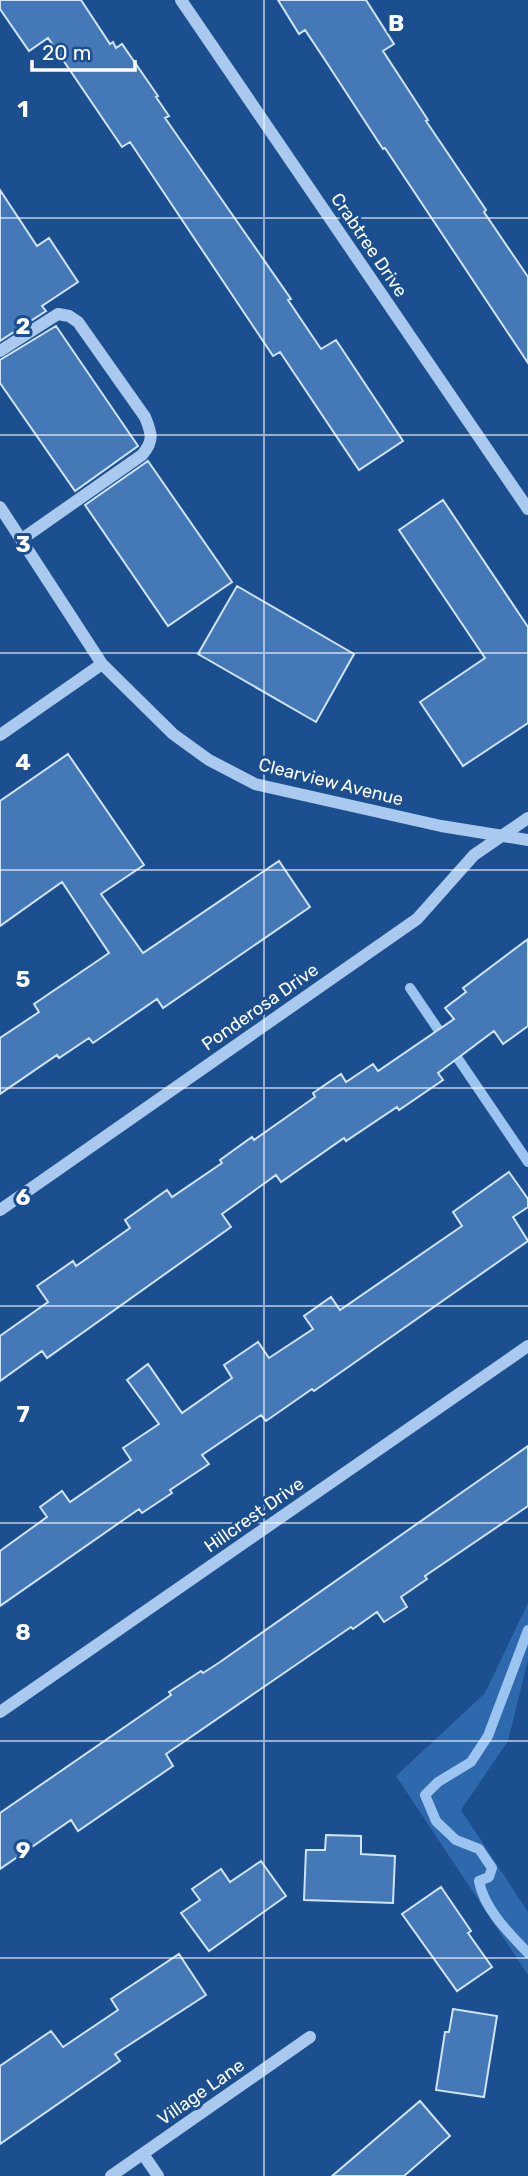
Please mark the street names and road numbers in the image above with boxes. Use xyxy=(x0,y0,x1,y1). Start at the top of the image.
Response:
street label: Crabtree Drive xyxy=(326,189,412,301)
street label: Clearview Avenue xyxy=(256,753,406,811)
street label: Ponderosa Drive xyxy=(197,959,323,1055)
street label: Hillcrest Drive xyxy=(200,1473,308,1557)
street label: Village Lane xyxy=(153,2054,249,2130)

